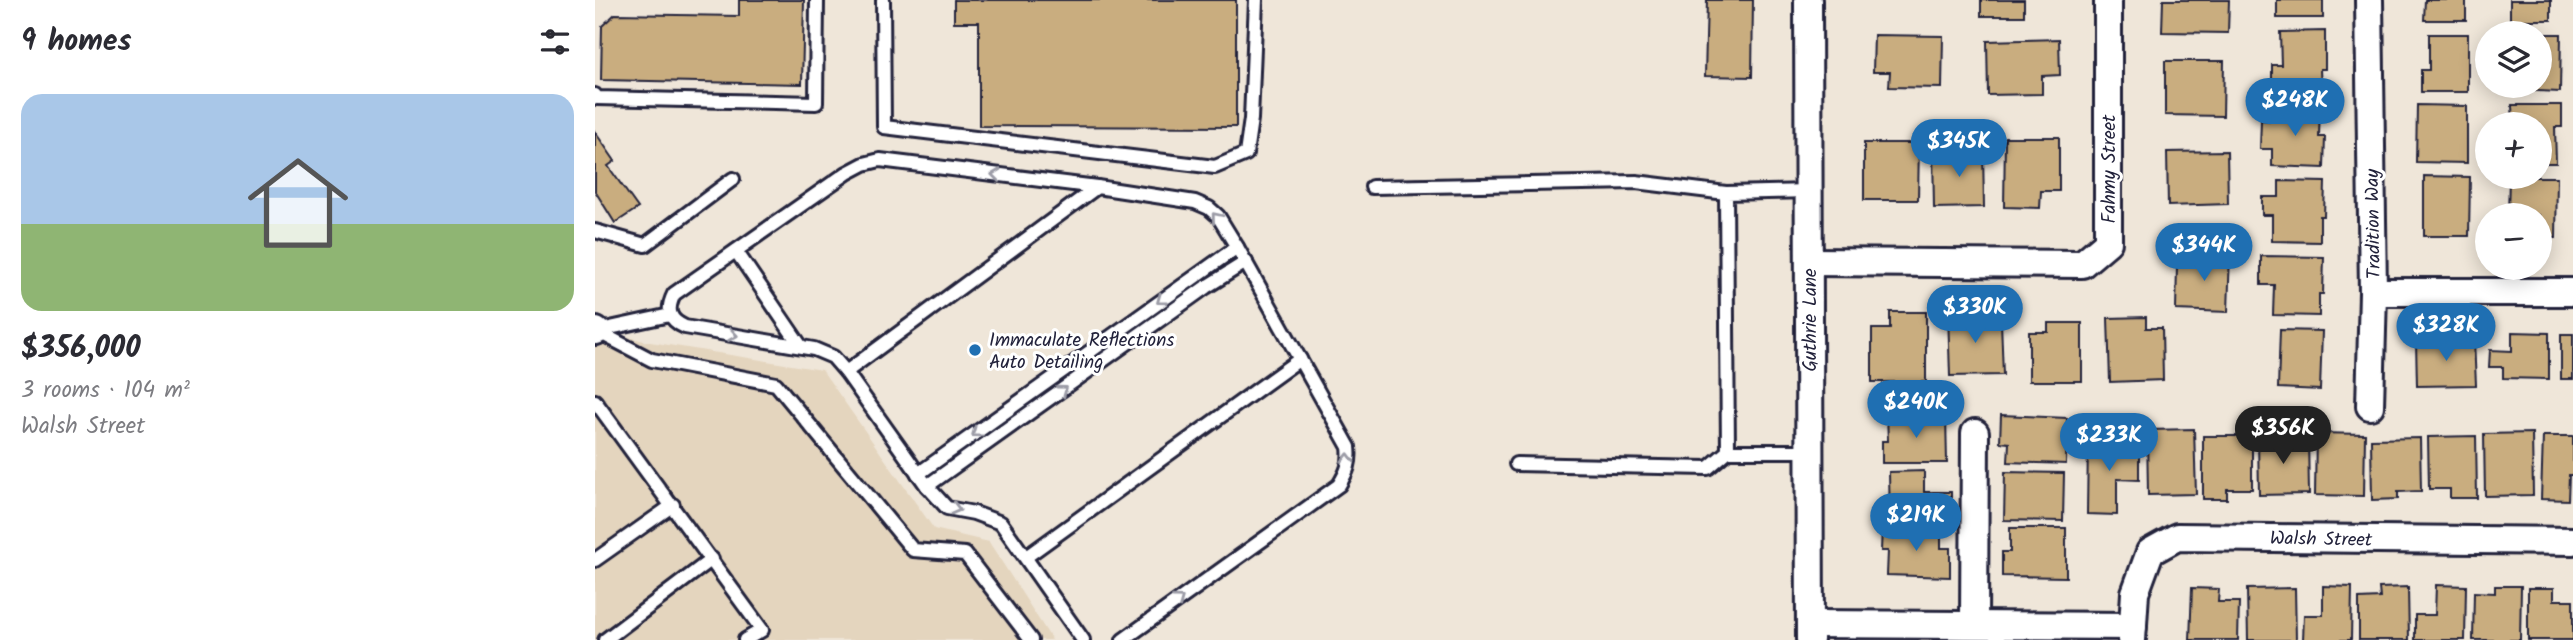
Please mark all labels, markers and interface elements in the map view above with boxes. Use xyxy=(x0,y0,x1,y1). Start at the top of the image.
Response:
text: 9 homes xyxy=(21,18,132,66)
map controls xyxy=(2475,21,2552,280)
button: layers xyxy=(2475,21,2552,98)
icon: filters xyxy=(536,23,574,61)
pin: $248K xyxy=(2246,78,2344,138)
text: $248K xyxy=(2262,83,2328,119)
button: + xyxy=(2475,112,2552,189)
street label: Fahmy Street xyxy=(2095,114,2125,223)
pin: $345K xyxy=(1910,120,2008,179)
text: $345K xyxy=(1927,124,1991,160)
icon: home xyxy=(235,140,361,266)
one-way arrow xyxy=(990,167,1002,182)
street label: Tradition Way xyxy=(2358,167,2390,279)
button: − xyxy=(2475,203,2552,280)
one-way arrow xyxy=(1212,212,1224,225)
pin: $344K xyxy=(2155,224,2253,283)
text: $344K xyxy=(2171,228,2237,264)
street label: Guthrie Lane xyxy=(1796,268,1826,372)
pin: $330K xyxy=(1926,286,2024,345)
text: $330K xyxy=(1943,290,2007,326)
one-way arrow xyxy=(1156,292,1169,305)
pin: $328K xyxy=(2397,304,2495,363)
text: $328K xyxy=(2412,308,2480,344)
text: $356,000 xyxy=(21,325,141,373)
place label: Immaculate Reflections Auto Detailing xyxy=(989,326,1174,378)
one-way arrow xyxy=(727,327,739,342)
marker: Immaculate Reflections Auto Detailing xyxy=(967,342,983,358)
text: 3 rooms · 104 m² xyxy=(21,373,190,409)
pin: $240K xyxy=(1867,380,1965,440)
one-way arrow xyxy=(1055,385,1068,398)
text: $240K xyxy=(1883,385,1949,421)
pin: $356K xyxy=(2234,406,2332,466)
text: Walsh Street xyxy=(21,409,145,445)
text: $356K xyxy=(2251,411,2315,447)
pin: $233K xyxy=(2060,414,2158,473)
text: $233K xyxy=(2076,418,2142,454)
one-way arrow xyxy=(971,425,984,437)
one-way arrow xyxy=(1340,452,1356,463)
pin: $219K xyxy=(1867,494,1965,553)
text: $219K xyxy=(1886,498,1946,534)
one-way arrow xyxy=(950,500,962,515)
street label: Walsh Street xyxy=(2269,524,2373,556)
one-way arrow xyxy=(1171,596,1184,608)

